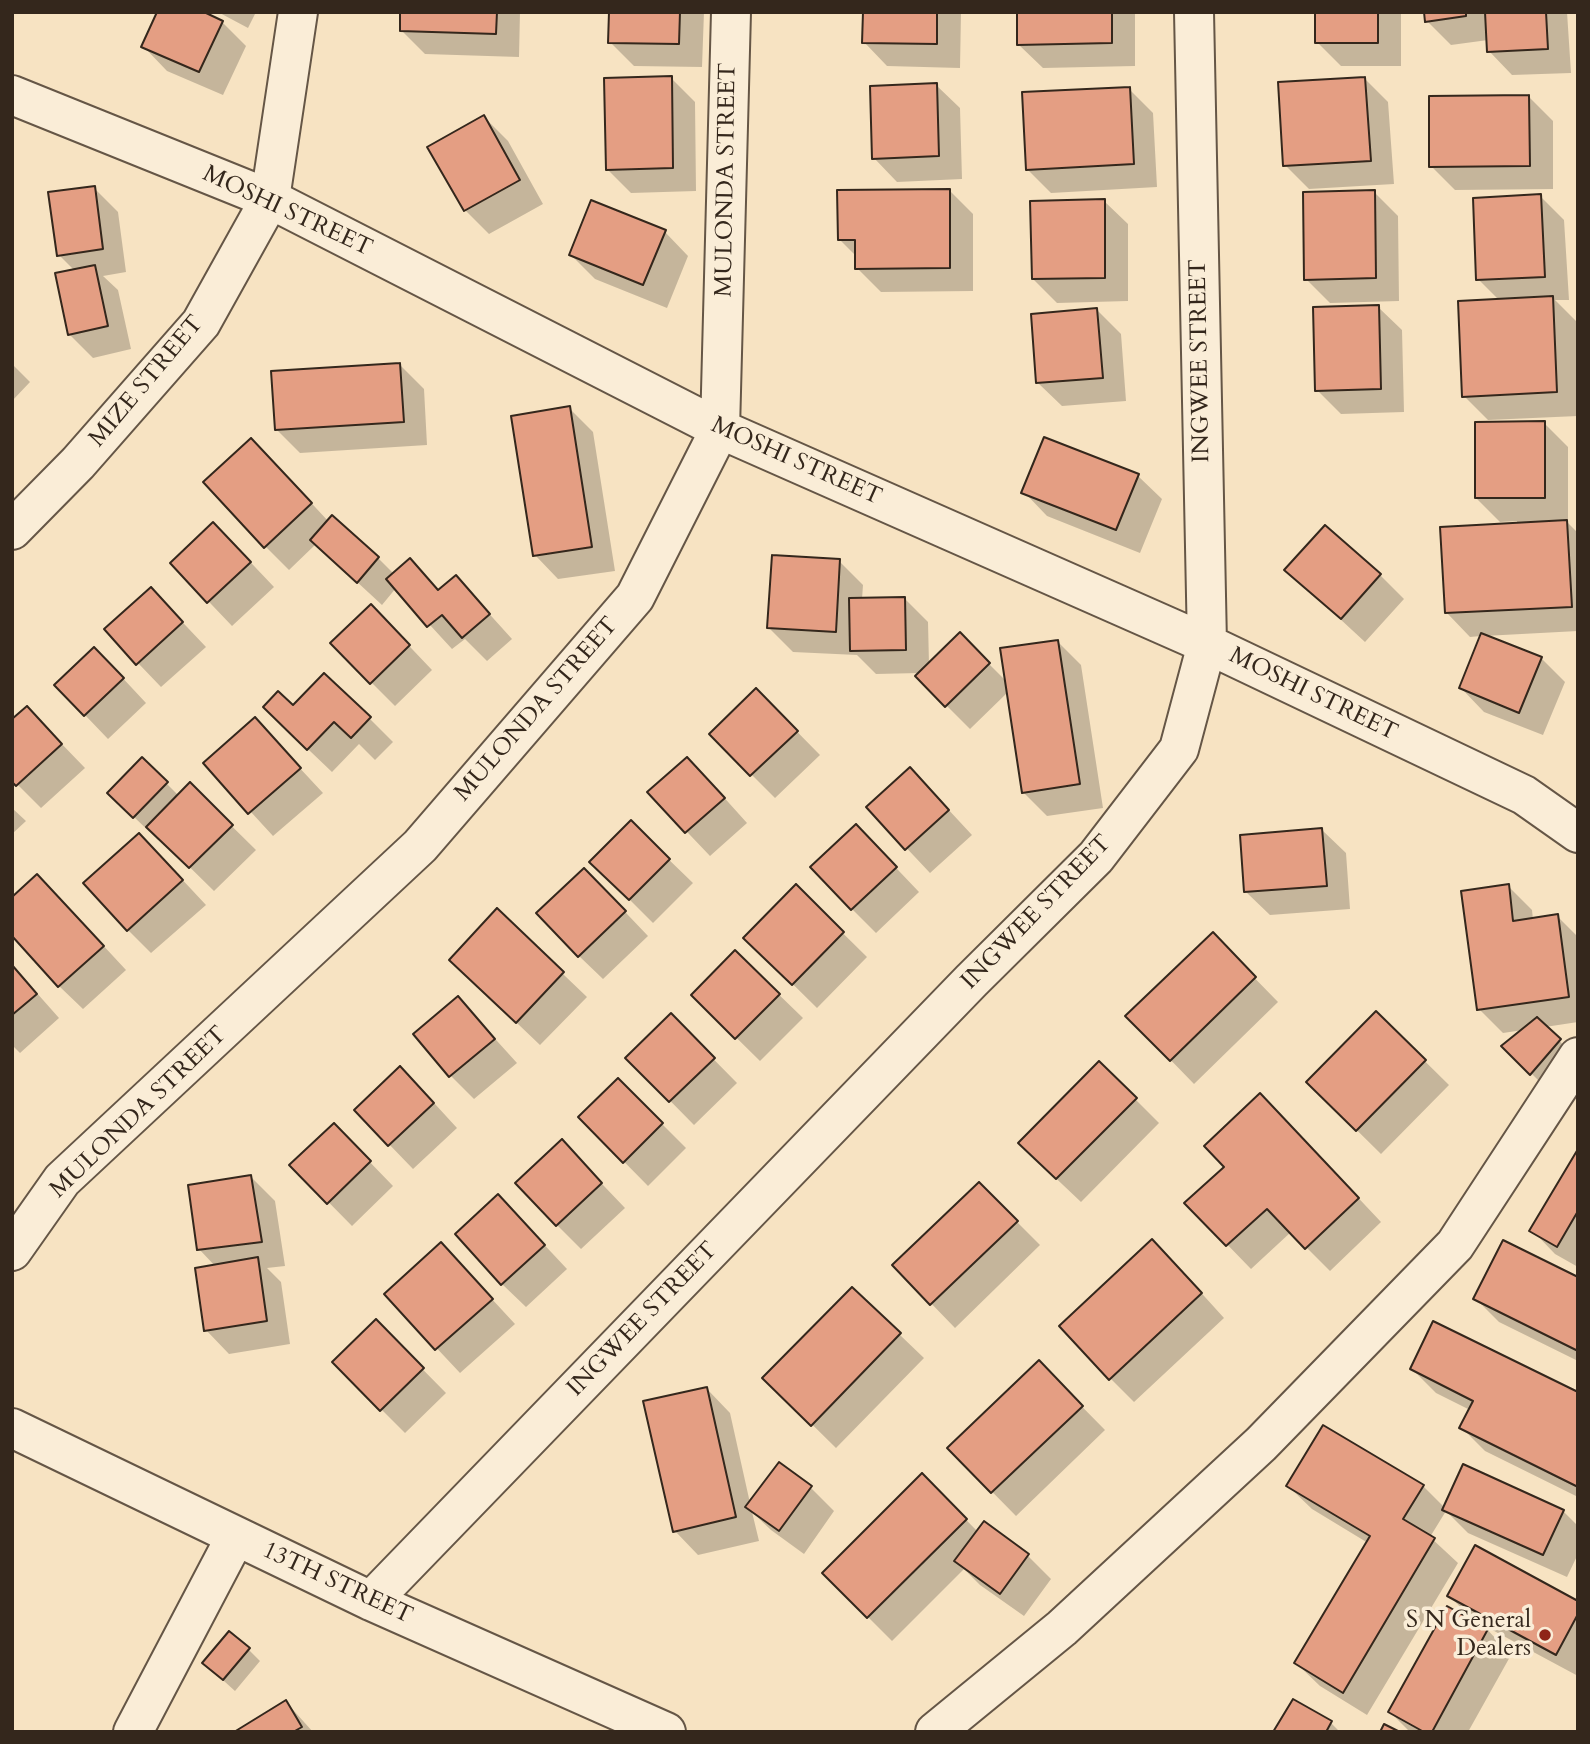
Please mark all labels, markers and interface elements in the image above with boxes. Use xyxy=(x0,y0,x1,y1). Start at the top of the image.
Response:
street label: MULONDA STREET xyxy=(711,63,743,297)
street label: MOSHI STREET xyxy=(198,160,376,264)
street label: INGWEE STREET xyxy=(1185,259,1217,463)
street label: MIZE STREET xyxy=(84,310,210,454)
street label: MOSHI STREET xyxy=(706,412,886,512)
street label: MULONDA STREET xyxy=(449,612,625,808)
street label: MOSHI STREET xyxy=(1224,642,1402,748)
street label: INGWEE STREET xyxy=(956,830,1118,996)
street label: MULONDA STREET xyxy=(45,1021,233,1205)
street label: INGWEE STREET xyxy=(562,1237,724,1403)
street label: 13TH STREET xyxy=(257,1537,417,1631)
place label: S N General Dealers xyxy=(1406,1607,1531,1663)
marker: S N General Dealers xyxy=(1537,1627,1553,1643)

